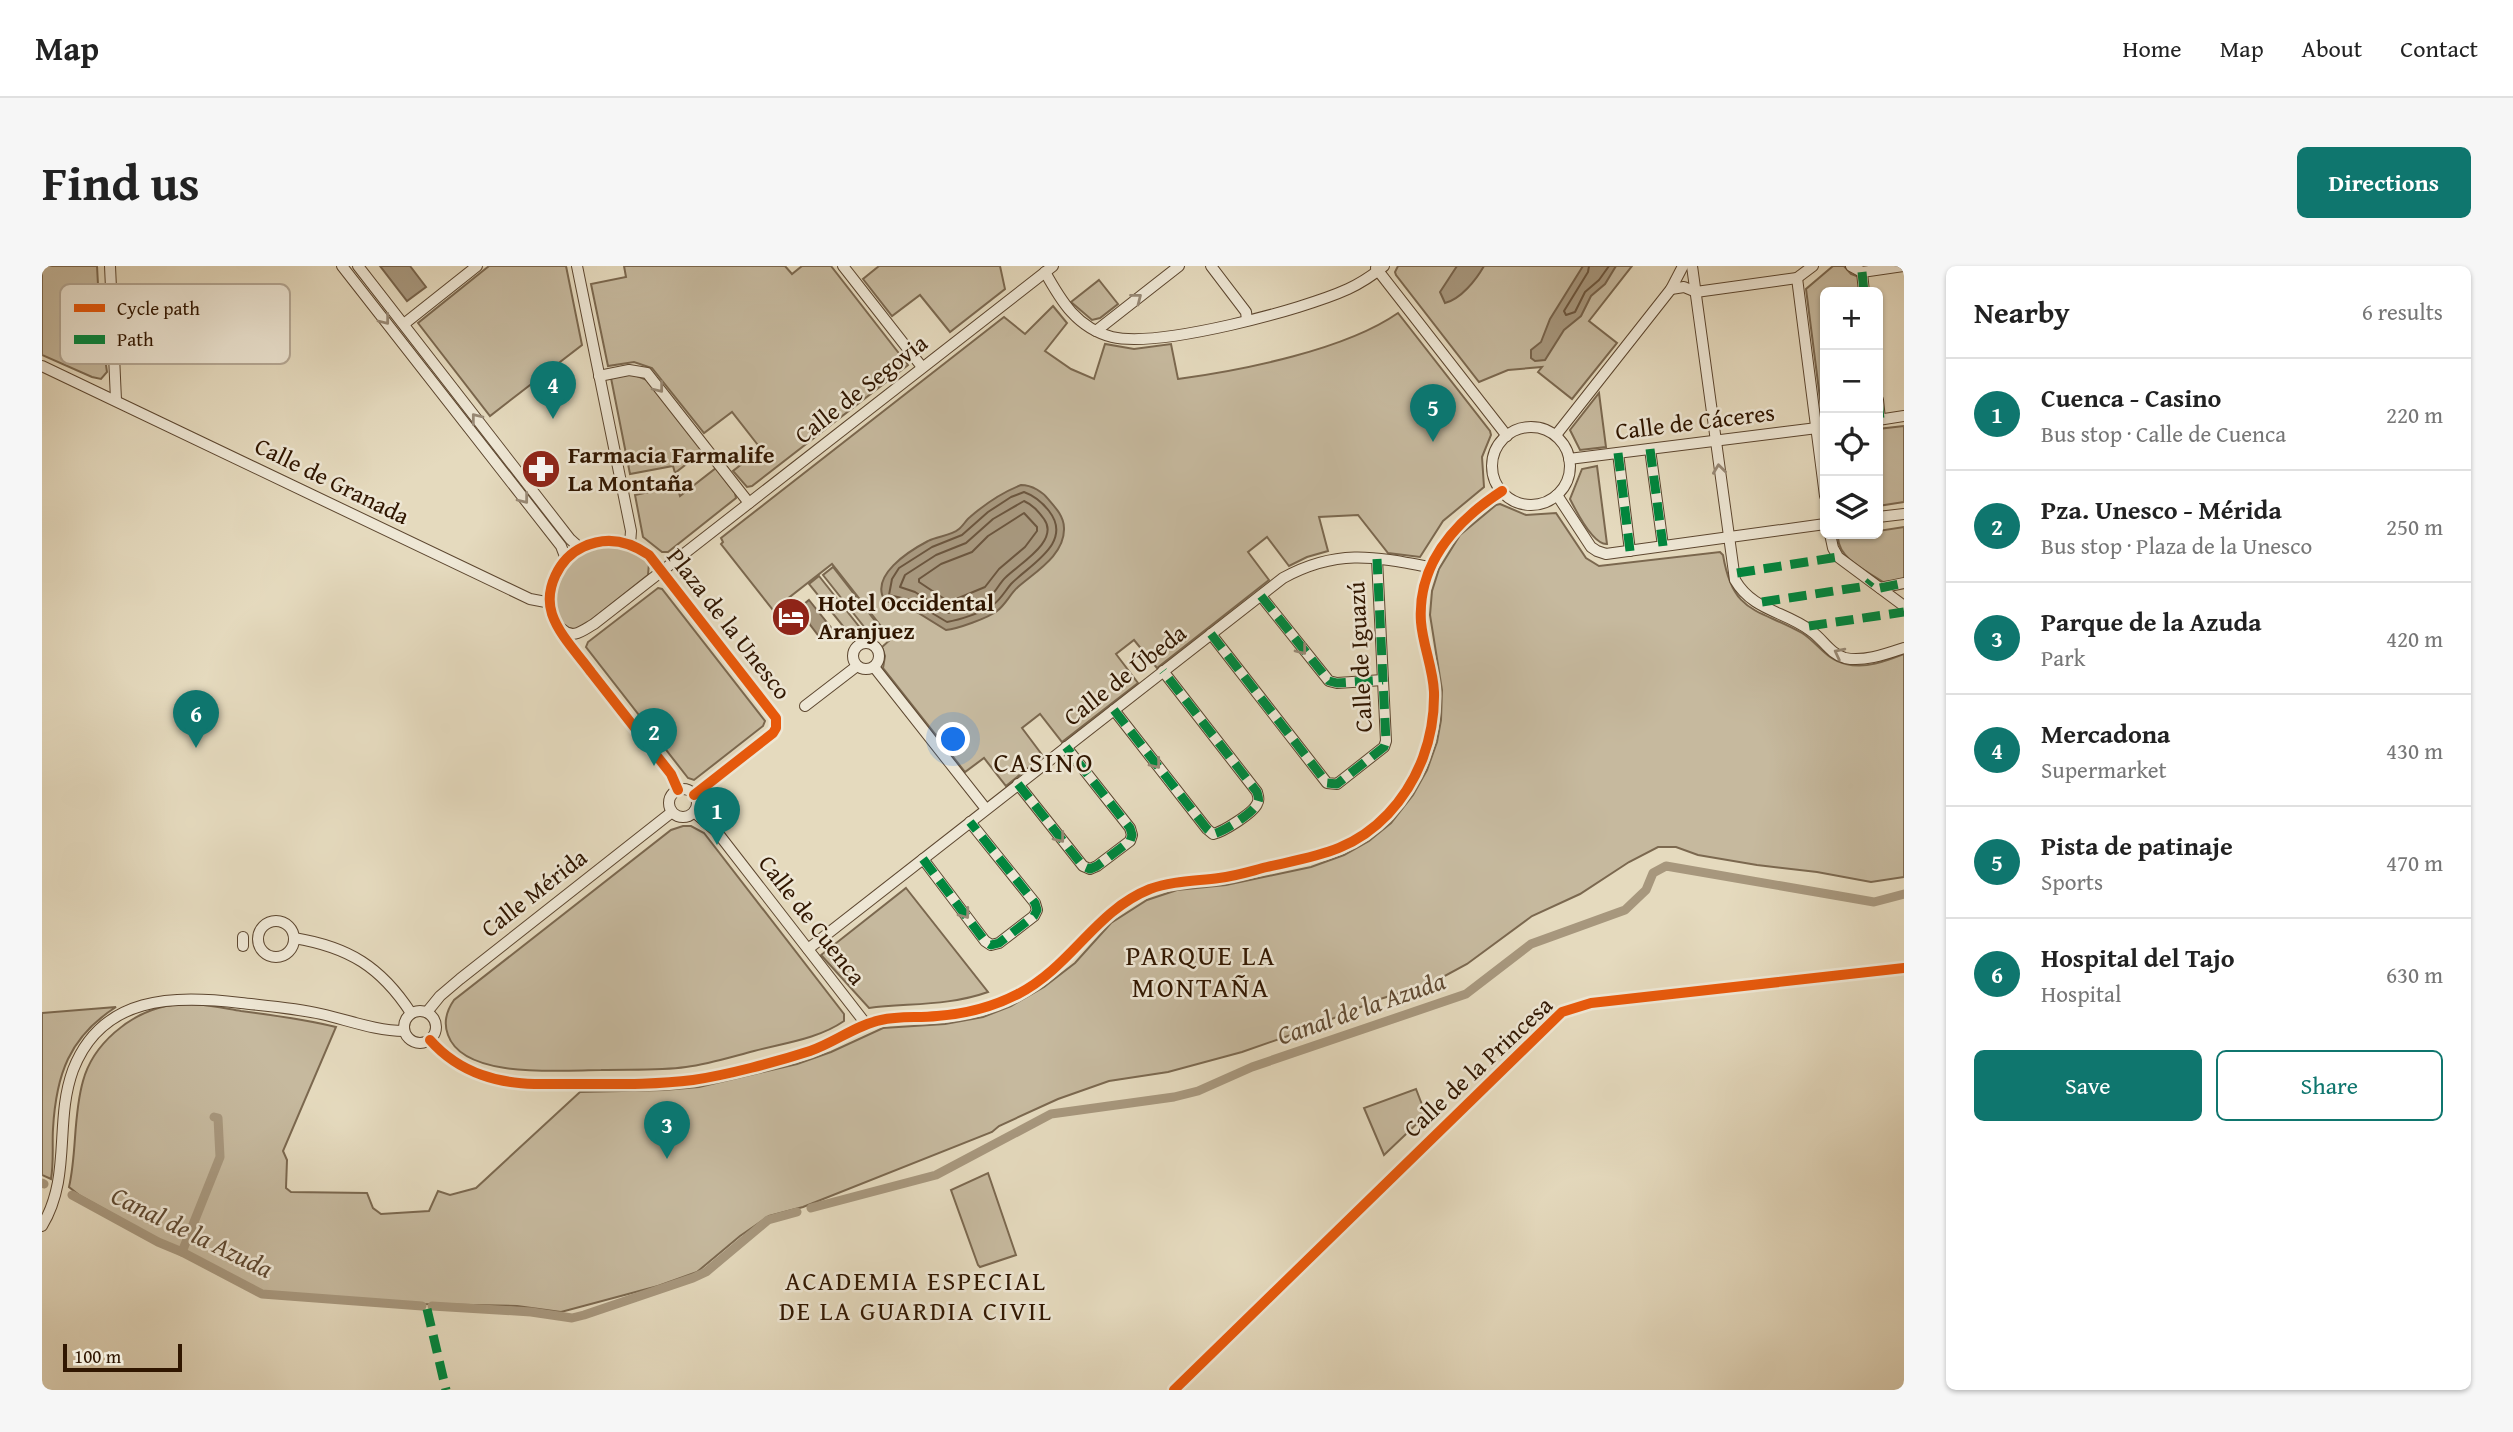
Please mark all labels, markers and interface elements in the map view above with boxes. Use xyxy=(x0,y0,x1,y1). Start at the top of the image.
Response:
text: Map xyxy=(35,24,99,72)
text: Home xyxy=(2123,31,2182,66)
text: Map xyxy=(2220,31,2264,66)
text: About xyxy=(2302,31,2362,66)
text: Contact xyxy=(2400,31,2478,66)
text: Find us xyxy=(42,146,200,218)
button: Directions xyxy=(2297,147,2471,218)
legend xyxy=(60,284,290,364)
map controls xyxy=(1820,287,1883,539)
button: + xyxy=(1820,287,1883,350)
text: Nearby xyxy=(1974,290,2070,334)
text: Cycle path xyxy=(117,294,200,322)
one-way arrow xyxy=(1129,294,1142,307)
text: 6 results xyxy=(2362,295,2443,328)
one-way arrow xyxy=(376,312,389,324)
text: Path xyxy=(117,325,154,353)
street label: Calle de Segovia xyxy=(787,325,935,452)
button: − xyxy=(1820,350,1883,413)
pin: 4 xyxy=(530,361,576,419)
text: Cuenca - Casino xyxy=(2041,378,2221,417)
one-way arrow xyxy=(651,380,664,392)
pin: 5 xyxy=(1410,384,1456,442)
street label: Calle de Cáceres xyxy=(1613,394,1777,449)
text: 1 xyxy=(1991,398,2003,431)
text: 220 m xyxy=(2386,398,2443,431)
button: locate xyxy=(1820,413,1883,476)
one-way arrow xyxy=(472,414,485,426)
text: Bus stop · Calle de Cuenca xyxy=(2041,417,2286,450)
street label: Calle de Granada xyxy=(249,428,416,533)
place label: Farmacia Farmalife La Montaña xyxy=(568,437,775,500)
pharmacy icon: Farmacia Farmalife La Montaña xyxy=(520,448,562,490)
one-way arrow xyxy=(1712,464,1727,475)
button: layers xyxy=(1820,476,1883,539)
text: Pza. Unesco - Mérida xyxy=(2041,490,2282,529)
one-way arrow xyxy=(516,491,529,504)
text: 2 xyxy=(1991,510,2003,543)
text: 250 m xyxy=(2386,510,2443,543)
text: Bus stop · Plaza de la Unesco xyxy=(2041,529,2312,562)
street label: Plaza de la Unesco xyxy=(659,541,800,707)
street label: Calle de Iguazú xyxy=(1338,581,1381,733)
place label: Hotel Occidental Aranjuez xyxy=(818,585,995,648)
hotel icon: Hotel Occidental Aranjuez xyxy=(770,596,812,638)
text: Parque de la Azuda xyxy=(2041,602,2262,641)
street label: Calle de Úbeda xyxy=(1056,615,1194,734)
text: 3 xyxy=(1991,622,2003,655)
text: 420 m xyxy=(2386,622,2443,655)
text: Park xyxy=(2041,641,2085,674)
one-way arrow xyxy=(1294,642,1307,654)
one-way arrow xyxy=(1833,647,1846,661)
pin: 6 xyxy=(173,690,219,748)
pin: 2 xyxy=(631,708,677,766)
text: Mercadona xyxy=(2041,714,2170,753)
your location xyxy=(936,722,970,756)
text: 4 xyxy=(1991,734,2003,767)
text: 430 m xyxy=(2386,734,2443,767)
district label: CASINO xyxy=(994,741,1095,782)
text: Supermarket xyxy=(2041,753,2167,786)
one-way arrow xyxy=(1148,756,1161,768)
pin: 1 xyxy=(694,787,740,845)
text: Pista de patinaje xyxy=(2041,826,2233,865)
one-way arrow xyxy=(1052,830,1065,842)
street label: Calle Mérida xyxy=(473,840,595,945)
text: 5 xyxy=(1991,846,2003,879)
text: 470 m xyxy=(2386,846,2443,879)
street label: Calle de Cuenca xyxy=(750,847,875,993)
text: Sports xyxy=(2041,865,2103,898)
one-way arrow xyxy=(956,906,969,918)
district label: PARQUE LA MONTAÑA xyxy=(1126,934,1276,1007)
text: Hospital del Tajo xyxy=(2041,938,2235,977)
text: 6 xyxy=(1991,958,2003,991)
text: 630 m xyxy=(2386,958,2443,991)
water label: Canal de la Azuda xyxy=(1271,960,1450,1055)
text: Hospital xyxy=(2041,977,2121,1010)
street label: Calle de la Princesa xyxy=(1395,988,1561,1145)
button: Save xyxy=(1974,1050,2202,1121)
button: Share xyxy=(2216,1050,2443,1121)
pin: 3 xyxy=(644,1101,690,1159)
water label: Canal de la Azuda xyxy=(105,1176,280,1288)
district label: ACADEMIA ESPECIAL DE LA GUARDIA CIVIL xyxy=(779,1261,1053,1330)
scale bar xyxy=(63,1341,182,1373)
text: 100 m xyxy=(74,1342,121,1370)

